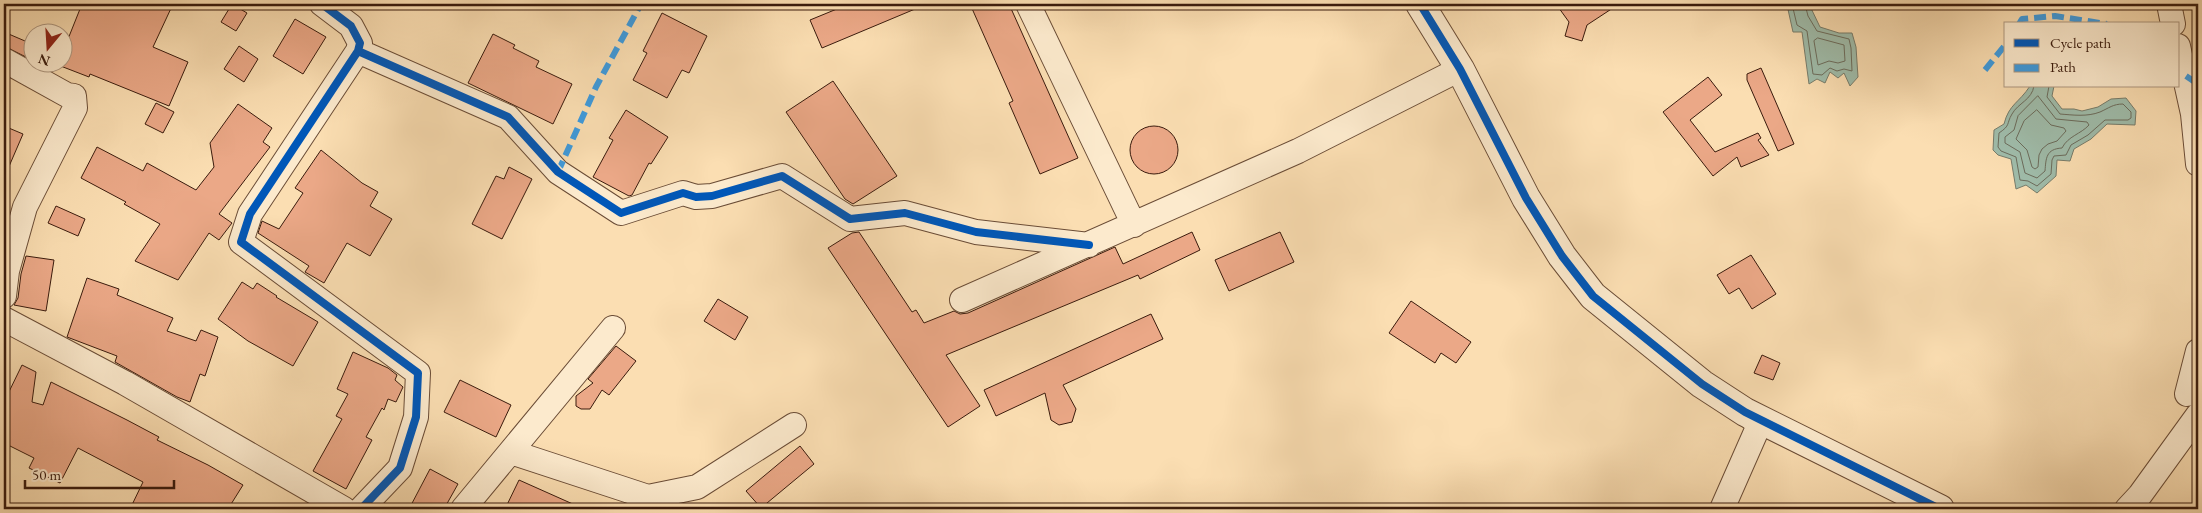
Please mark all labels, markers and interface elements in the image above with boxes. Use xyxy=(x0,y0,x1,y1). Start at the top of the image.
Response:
north arrow xyxy=(22,22,72,72)
legend xyxy=(2004,22,2180,88)
text: Cycle path xyxy=(2050,33,2112,52)
text: N xyxy=(35,50,52,71)
text: Path xyxy=(2050,57,2076,76)
scale bar xyxy=(25,458,174,490)
text: 50 m xyxy=(32,465,61,484)

